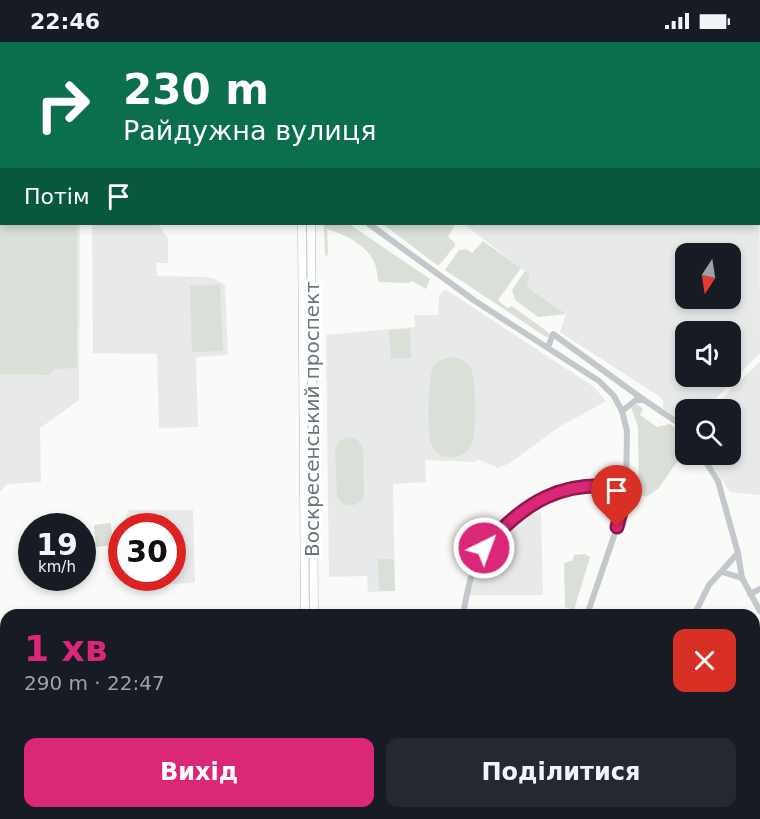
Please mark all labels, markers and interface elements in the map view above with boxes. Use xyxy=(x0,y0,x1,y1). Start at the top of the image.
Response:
text: 22:46 xyxy=(30,9,100,34)
text: 230 m xyxy=(123,65,269,114)
icon: right xyxy=(24,66,102,144)
text: Райдужна вулиця xyxy=(123,115,376,146)
icon: arrive xyxy=(102,180,135,213)
text: Потім xyxy=(24,184,90,209)
north arrow xyxy=(675,243,741,309)
map controls xyxy=(675,243,741,465)
street label: Воскресенський проспект xyxy=(300,281,324,557)
button: sound xyxy=(675,321,741,387)
button: search xyxy=(675,399,741,465)
pin xyxy=(591,465,642,527)
icon: arrive xyxy=(600,474,633,507)
speed limit sign: 30 xyxy=(108,513,186,591)
position arrow xyxy=(452,516,516,580)
text: 19 xyxy=(36,527,78,562)
text: km/h xyxy=(38,558,76,576)
text: 1 хв xyxy=(24,628,108,669)
button: close xyxy=(673,629,736,692)
text: 290 m · 22:47 xyxy=(24,671,165,695)
button: Вихід xyxy=(24,738,374,807)
button: Поділитися xyxy=(386,738,736,807)

